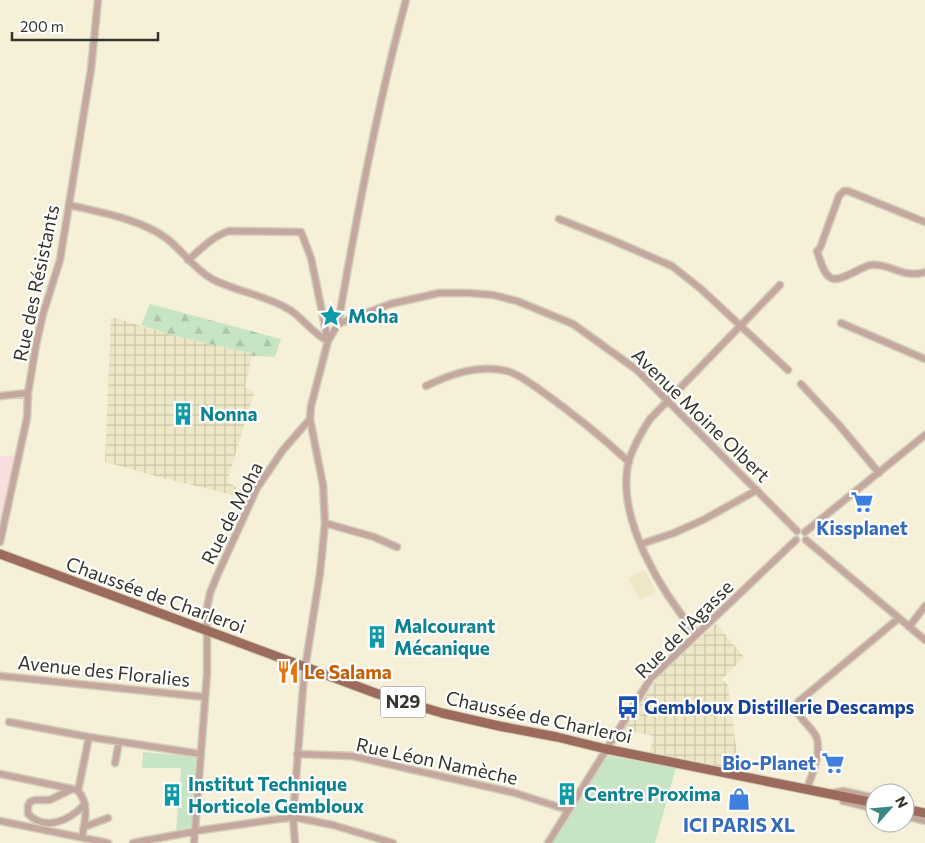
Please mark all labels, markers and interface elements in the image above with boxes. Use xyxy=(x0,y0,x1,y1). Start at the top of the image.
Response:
scale bar xyxy=(12,10,159,42)
text: 200 m xyxy=(20,17,64,35)
street label: Rue des Résistants xyxy=(8,203,63,363)
place icon: Moha xyxy=(318,303,344,329)
place label: Moha xyxy=(348,304,399,327)
street label: Avenue Moine Olbert xyxy=(628,343,775,487)
building icon: Nonna xyxy=(170,401,196,427)
place label: Nonna xyxy=(200,402,258,425)
street label: Rue de Moha xyxy=(196,458,267,568)
supermarket icon: Kissplanet xyxy=(849,489,875,515)
place label: Kissplanet xyxy=(816,516,908,539)
street label: Chaussée de Charleroi xyxy=(63,551,249,638)
street label: Rue de l'Agasse xyxy=(630,575,737,682)
place label: Malcourant Mécanique xyxy=(394,614,495,659)
building icon: Malcourant Mécanique xyxy=(364,624,390,650)
street label: Avenue des Floralies xyxy=(17,650,191,691)
restaurant icon: Le Salama xyxy=(275,659,301,685)
place label: Le Salama xyxy=(304,660,392,683)
road number: N29 xyxy=(380,686,426,718)
street label: Chaussée de Charleroi xyxy=(444,686,634,747)
bus stop icon: Gembloux Distillerie Descamps xyxy=(615,694,641,720)
place label: Gembloux Distillerie Descamps xyxy=(644,695,915,718)
street label: Rue Léon Namèche xyxy=(354,732,520,789)
supermarket icon: Bio-Planet xyxy=(820,750,846,776)
place label: Bio-Planet xyxy=(722,751,816,774)
place label: Institut Technique Horticole Gembloux xyxy=(188,772,364,817)
building icon: Centre Proxima xyxy=(554,781,580,807)
building icon: Institut Technique Horticole Gembloux xyxy=(159,782,185,808)
place label: Centre Proxima xyxy=(584,782,721,805)
north arrow xyxy=(865,783,915,833)
shop icon: ICI PARIS XL xyxy=(726,786,752,812)
text: N xyxy=(892,793,912,810)
place label: ICI PARIS XL xyxy=(683,813,795,836)

